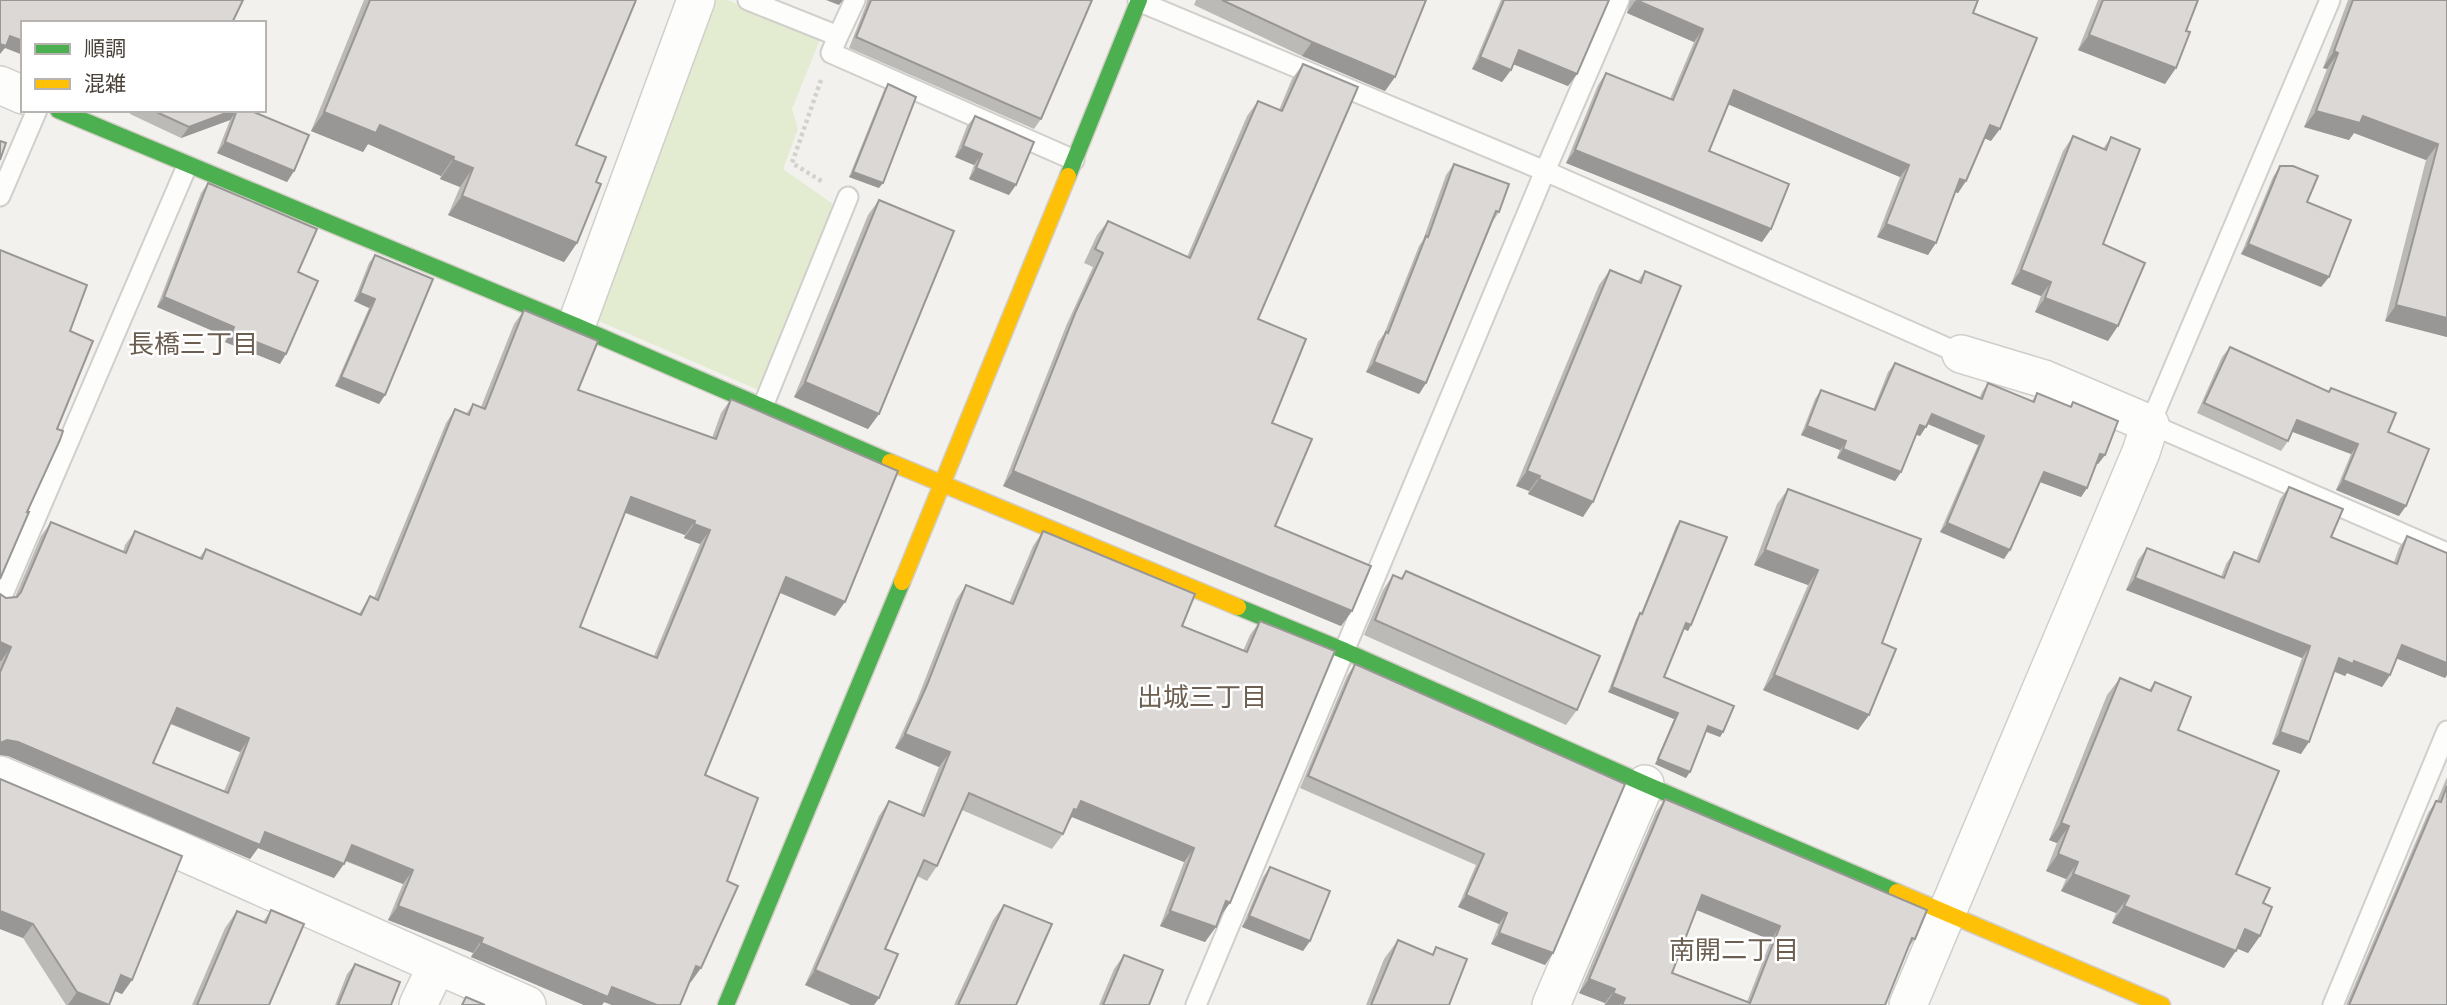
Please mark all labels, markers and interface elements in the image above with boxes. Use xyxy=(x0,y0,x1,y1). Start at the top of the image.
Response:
legend xyxy=(21,21,266,112)
text: 順調 xyxy=(84,35,126,62)
text: 混雑 xyxy=(84,70,126,97)
district label: 長橋三丁目 xyxy=(128,327,258,361)
district label: 出城三丁目 xyxy=(1137,680,1267,714)
district label: 南開二丁目 xyxy=(1669,933,1799,967)

